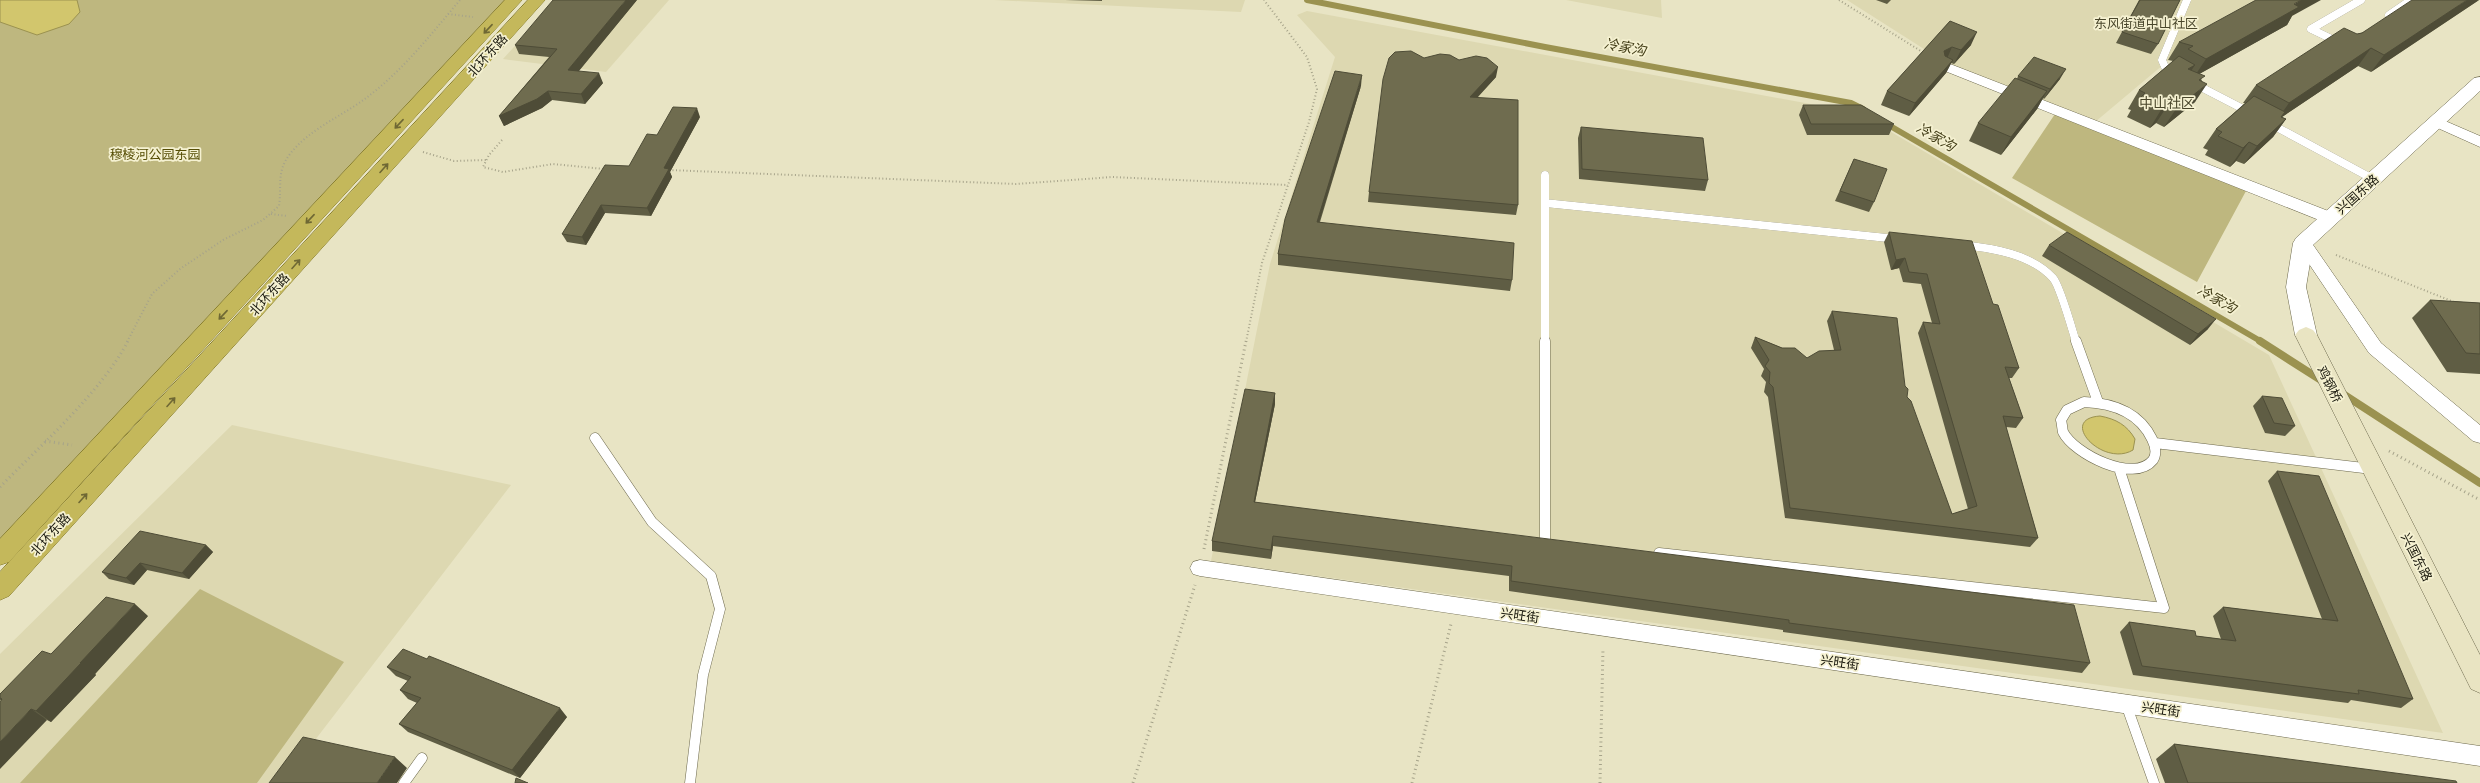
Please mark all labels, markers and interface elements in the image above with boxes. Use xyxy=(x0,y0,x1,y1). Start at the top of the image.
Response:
district label: 东风街道中山社区 xyxy=(2094,16,2198,31)
one-way arrow xyxy=(483,23,492,34)
street label: 北环东路 xyxy=(464,31,510,80)
water label: 冷家沟 xyxy=(1603,35,1649,59)
district label: 中山社区 xyxy=(2139,95,2195,111)
one-way arrow xyxy=(394,119,404,129)
water label: 冷家沟 xyxy=(1914,120,1960,155)
park label: 穆棱河公园东园 xyxy=(109,147,201,162)
one-way arrow xyxy=(379,163,388,174)
street label: 兴国东路 xyxy=(2333,171,2382,217)
one-way arrow xyxy=(306,214,315,224)
one-way arrow xyxy=(291,260,300,270)
street label: 北环东路 xyxy=(246,270,292,319)
water label: 冷家沟 xyxy=(2195,282,2241,317)
one-way arrow xyxy=(218,310,228,320)
street label: 鸡钢桥 xyxy=(2314,363,2345,405)
one-way arrow xyxy=(166,397,175,407)
one-way arrow xyxy=(78,493,88,503)
street label: 北环东路 xyxy=(27,510,73,559)
street label: 兴国东路 xyxy=(2398,531,2435,584)
street label: 兴旺街 xyxy=(1500,605,1540,626)
street label: 兴旺街 xyxy=(1820,652,1860,673)
street label: 兴旺街 xyxy=(2141,699,2181,720)

